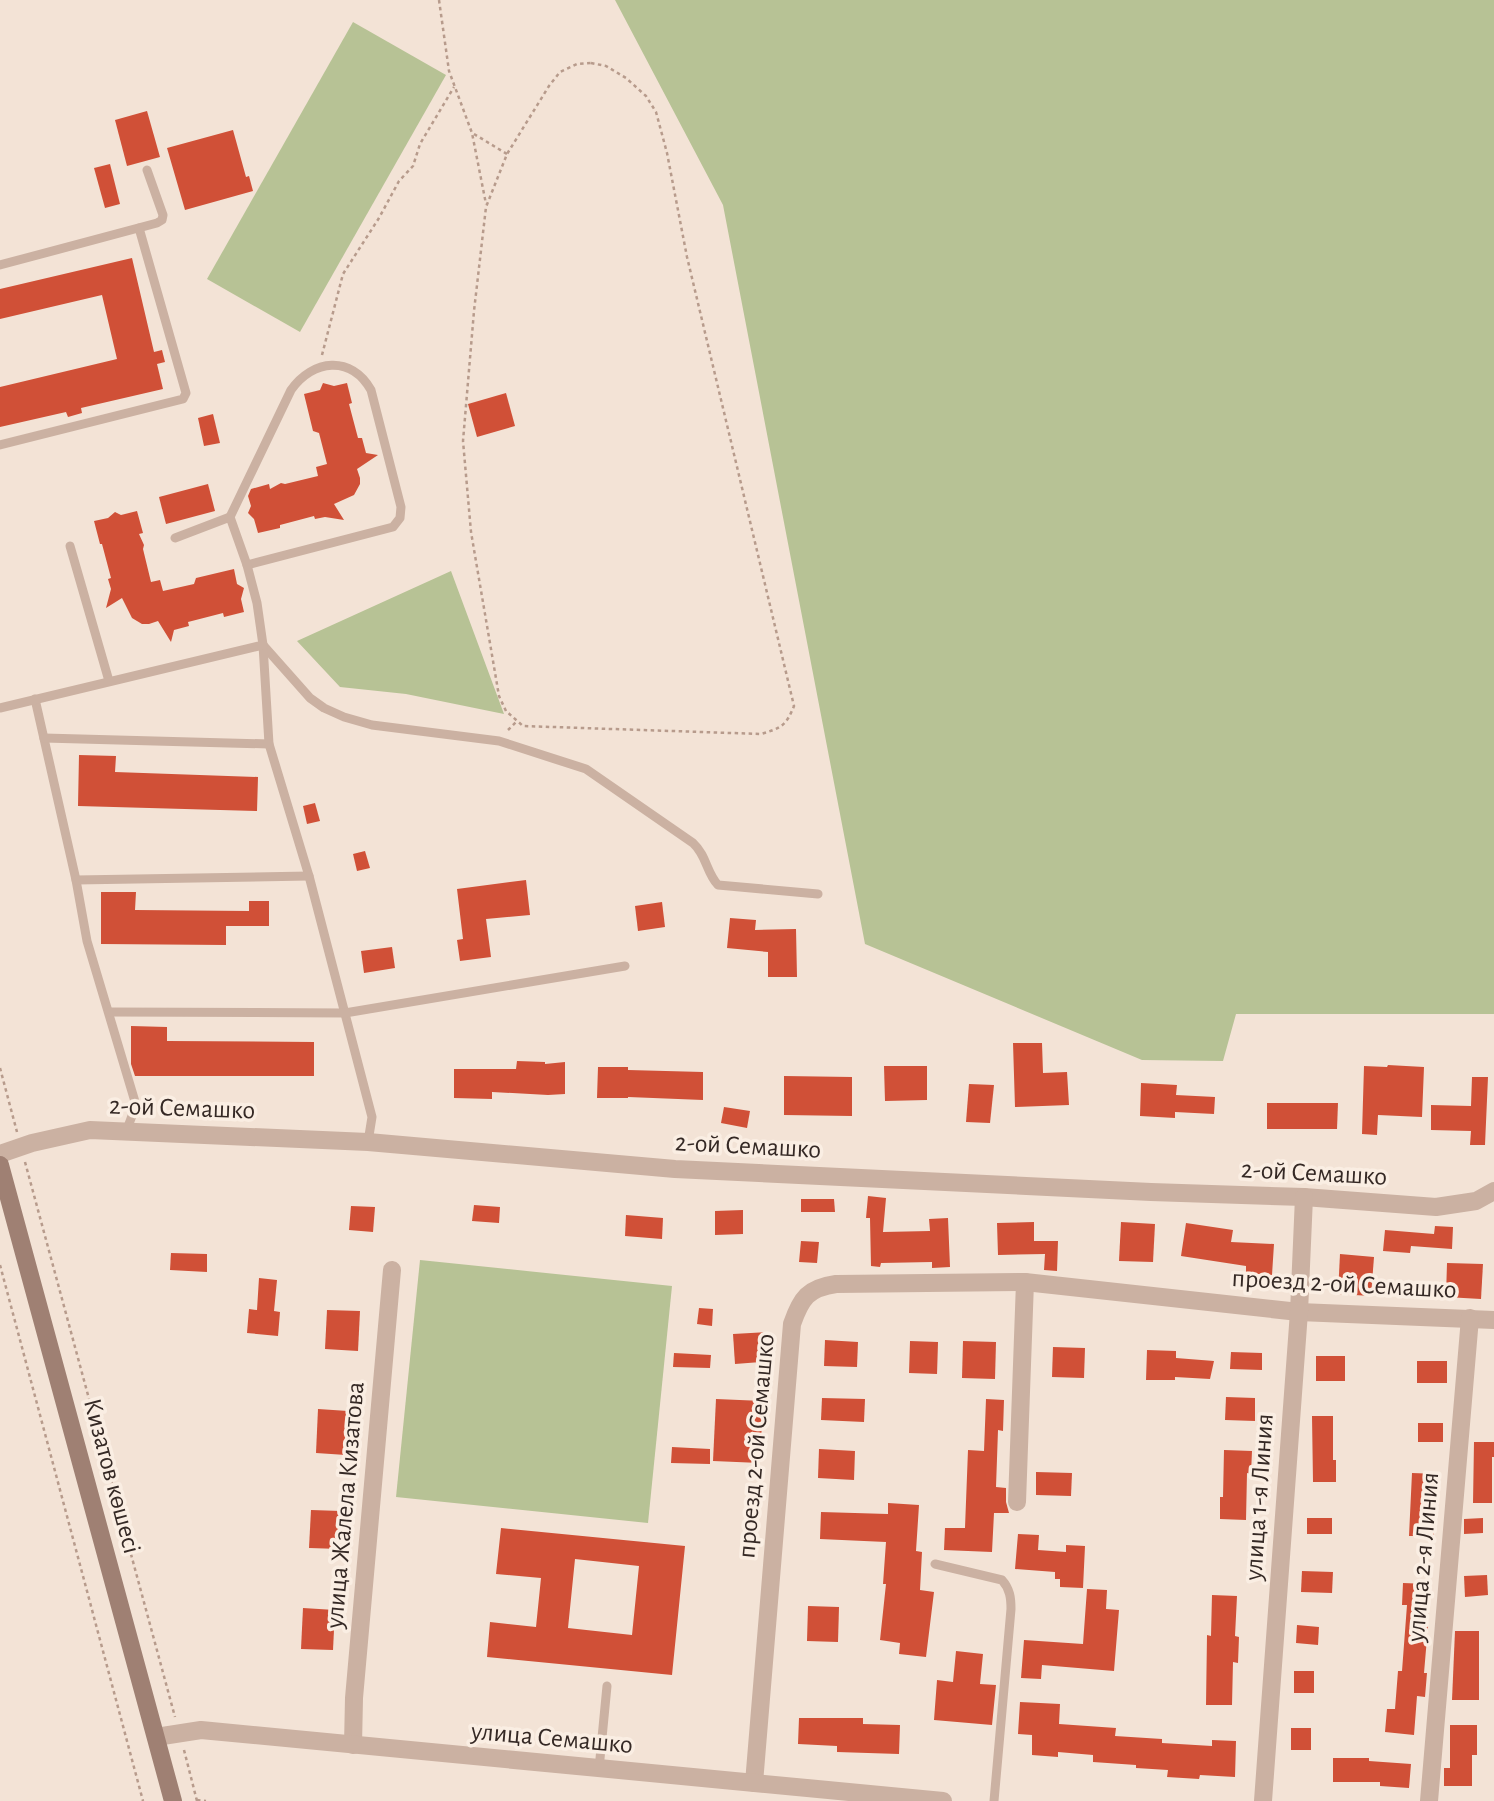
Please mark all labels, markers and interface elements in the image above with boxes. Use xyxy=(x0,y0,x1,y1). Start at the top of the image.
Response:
street label: 2-ой Семашко xyxy=(109,1092,255,1124)
street label: 2-ой Семашко xyxy=(674,1129,822,1163)
street label: 2-ой Семашко xyxy=(1240,1156,1388,1190)
street label: проезд 2-ой Семашко xyxy=(1231,1265,1457,1303)
street label: проезд 2-ой Семашко xyxy=(733,1333,779,1559)
street label: улица Жалела Кизатова xyxy=(321,1380,369,1630)
street label: Кизатов көшесі xyxy=(79,1396,145,1556)
street label: улица 1-я Линия xyxy=(1240,1413,1278,1582)
street label: улица 2-я Линия xyxy=(1403,1471,1443,1644)
street label: улица Семашко xyxy=(469,1718,634,1758)

